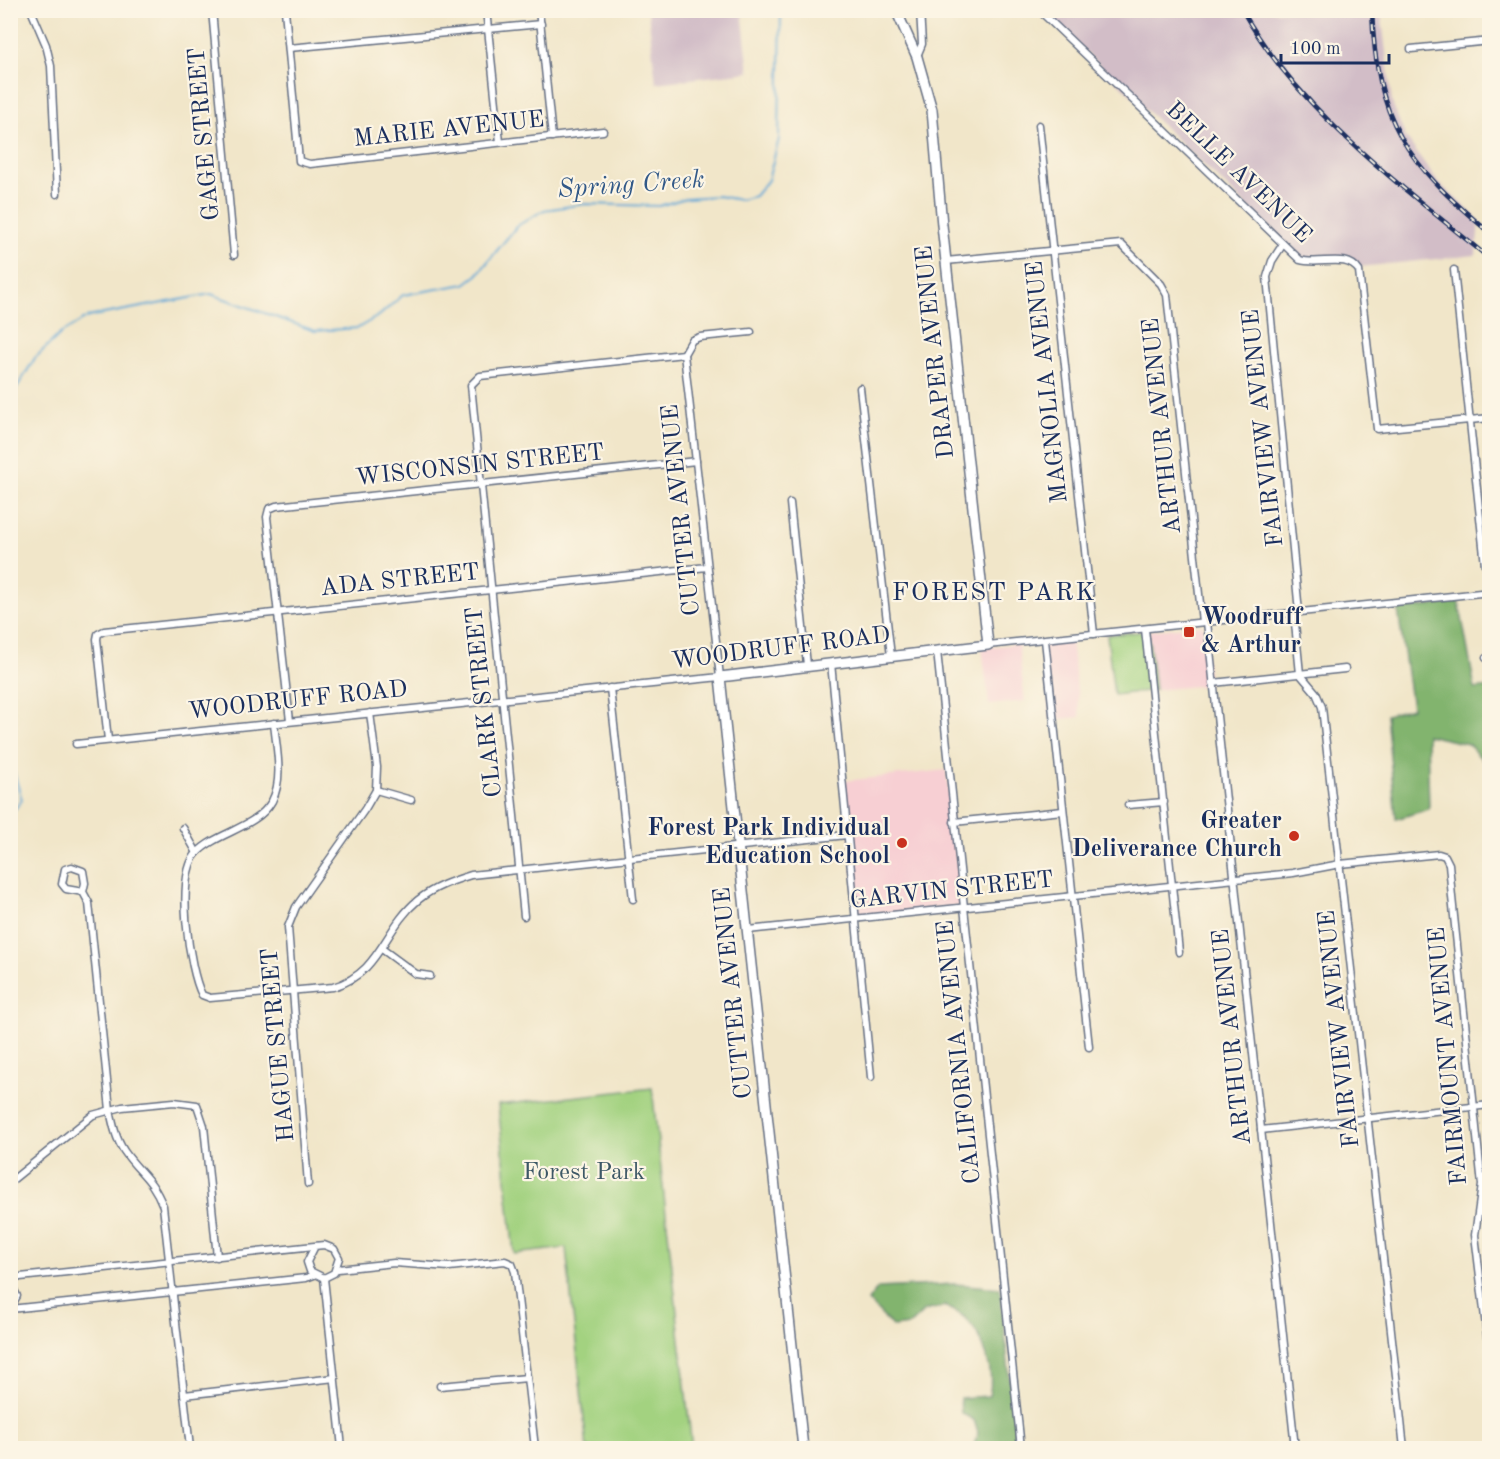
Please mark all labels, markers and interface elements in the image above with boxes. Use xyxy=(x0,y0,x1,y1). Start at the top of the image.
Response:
scale bar xyxy=(1281,27,1389,65)
text: 100 m xyxy=(1290,40,1341,58)
street label: GAGE STREET xyxy=(185,46,225,222)
street label: BELLE AVENUE xyxy=(1161,98,1315,248)
street label: MARIE AVENUE xyxy=(352,108,546,152)
water label: Spring Creek xyxy=(557,167,705,203)
street label: DRAPER AVENUE xyxy=(913,244,959,460)
street label: MAGNOLIA AVENUE xyxy=(1023,260,1073,504)
street label: FAIRVIEW AVENUE xyxy=(1240,308,1288,548)
street label: ARTHUR AVENUE xyxy=(1140,317,1186,535)
street label: CUTTER AVENUE xyxy=(659,403,705,617)
street label: WISCONSIN STREET xyxy=(354,441,606,491)
street label: ADA STREET xyxy=(319,561,481,601)
district label: FOREST PARK xyxy=(892,580,1096,606)
street label: CLARK STREET xyxy=(463,605,507,799)
place label: Woodruff & Arthur xyxy=(1201,606,1304,658)
street label: WOODRUFF ROAD xyxy=(670,624,892,674)
marker: Woodruff & Arthur xyxy=(1182,625,1196,639)
street label: WOODRUFF ROAD xyxy=(187,678,409,724)
place label: Greater Deliverance Church xyxy=(1072,810,1282,862)
place label: Forest Park Individual Education School xyxy=(647,817,890,869)
marker: Greater Deliverance Church xyxy=(1287,829,1301,843)
marker: Forest Park Individual Education School xyxy=(895,836,909,850)
street label: GARVIN STREET xyxy=(849,868,1055,914)
street label: CUTTER AVENUE xyxy=(711,886,757,1100)
street label: FAIRVIEW AVENUE xyxy=(1316,909,1364,1149)
street label: CALIFORNIA AVENUE xyxy=(934,919,986,1185)
street label: FAIRMOUNT AVENUE xyxy=(1426,926,1472,1186)
street label: ARTHUR AVENUE xyxy=(1210,928,1256,1146)
street label: HAGUE STREET xyxy=(259,947,299,1143)
park label: Forest Park xyxy=(523,1161,645,1185)

